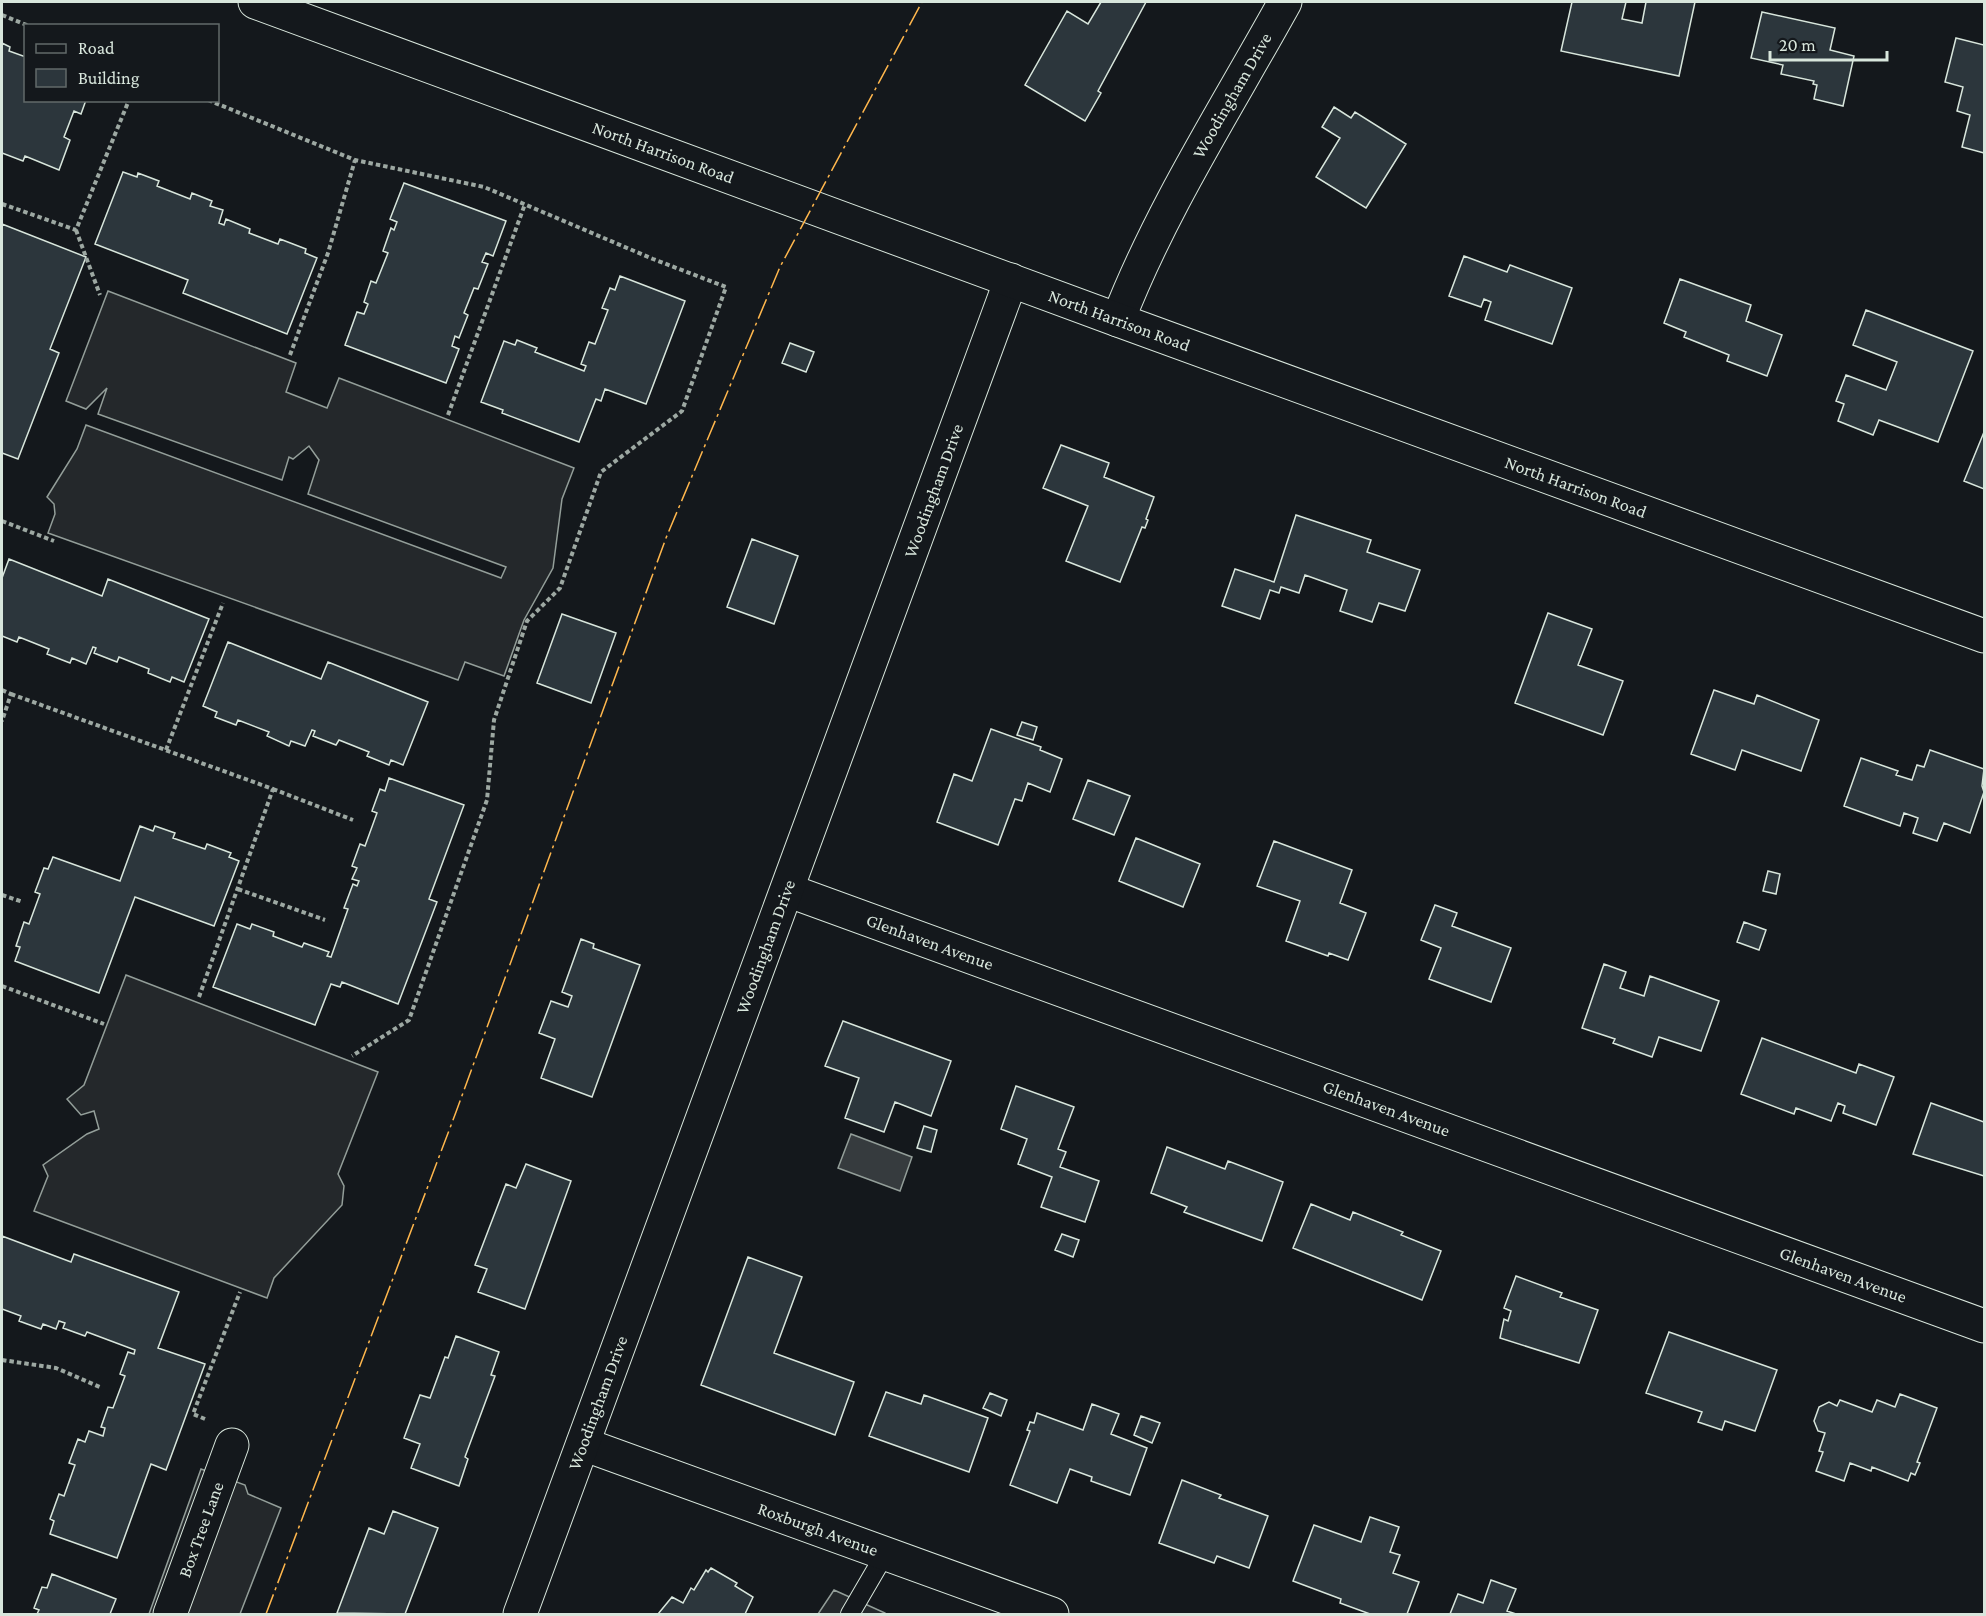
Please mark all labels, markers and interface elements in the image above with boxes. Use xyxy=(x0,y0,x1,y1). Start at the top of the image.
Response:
legend xyxy=(24,24,219,102)
scale bar xyxy=(1770,24,1887,62)
street label: Woodingham Drive xyxy=(1188,29,1276,162)
text: 20 m xyxy=(1779,35,1816,55)
text: Road xyxy=(78,38,115,58)
text: Building xyxy=(78,68,140,88)
street label: North Harrison Road xyxy=(590,117,737,188)
street label: North Harrison Road xyxy=(1046,285,1193,356)
street label: Woodingham Drive xyxy=(900,421,967,560)
street label: North Harrison Road xyxy=(1502,452,1650,522)
street label: Woodingham Drive xyxy=(732,877,799,1017)
street label: Glenhaven Avenue xyxy=(864,910,996,974)
street label: Glenhaven Avenue xyxy=(1320,1076,1453,1141)
street label: Glenhaven Avenue xyxy=(1777,1242,1909,1307)
street label: Woodingham Drive xyxy=(564,1333,632,1473)
street label: Box Tree Lane xyxy=(174,1479,228,1580)
street label: Roxburgh Avenue xyxy=(755,1498,881,1560)

